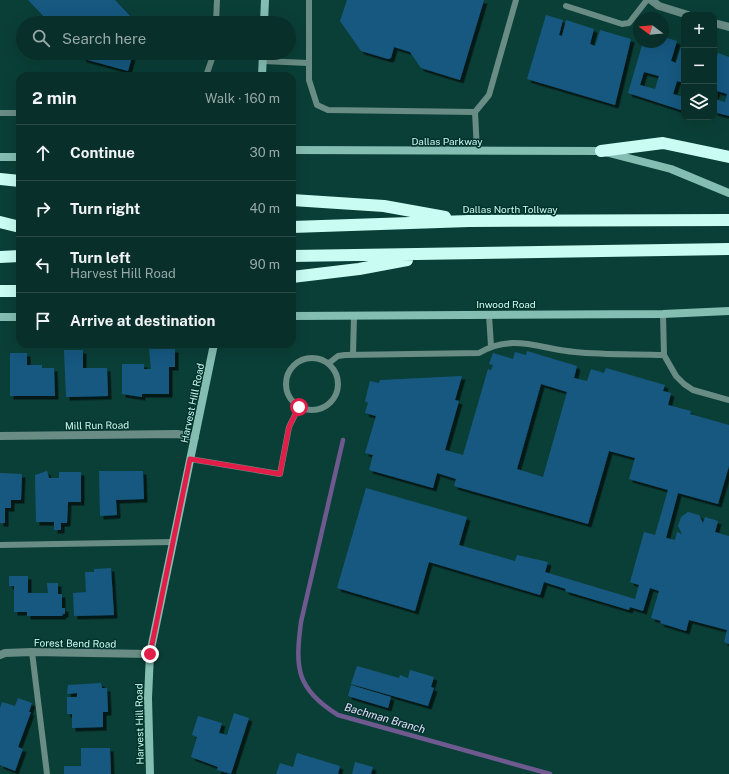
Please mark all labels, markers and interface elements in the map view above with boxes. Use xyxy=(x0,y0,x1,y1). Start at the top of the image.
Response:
north arrow xyxy=(633,12,669,48)
map controls xyxy=(681,12,717,120)
button: + xyxy=(681,12,717,48)
search box xyxy=(16,16,296,60)
icon: search xyxy=(30,27,52,49)
text: Search here xyxy=(62,30,146,47)
button: − xyxy=(681,48,717,84)
button: layers xyxy=(681,84,717,120)
text: 2 min xyxy=(32,88,77,108)
text: Walk · 160 m xyxy=(205,91,280,106)
street label: Dallas Parkway xyxy=(411,135,483,147)
icon: ahead xyxy=(32,142,54,164)
text: Continue xyxy=(70,144,135,161)
text: 30 m xyxy=(250,145,280,160)
icon: right xyxy=(32,198,54,220)
text: Turn right xyxy=(70,200,140,217)
text: 40 m xyxy=(249,201,280,216)
street label: Dallas North Tollway xyxy=(462,203,558,215)
text: Turn left xyxy=(70,249,131,266)
icon: left xyxy=(32,254,54,276)
text: 90 m xyxy=(250,257,280,272)
text: Harvest Hill Road xyxy=(70,266,176,281)
street label: Inwood Road xyxy=(476,298,536,310)
icon: arrive xyxy=(32,310,54,332)
text: Arrive at destination xyxy=(70,312,215,329)
street label: Harvest Hill Road xyxy=(178,362,206,444)
route start xyxy=(290,398,308,416)
street label: Mill Run Road xyxy=(65,418,129,432)
street label: Forest Bend Road xyxy=(34,636,116,650)
route end xyxy=(141,645,159,663)
street label: Harvest Hill Road xyxy=(132,683,146,765)
water label: Bachman Branch xyxy=(343,701,427,735)

